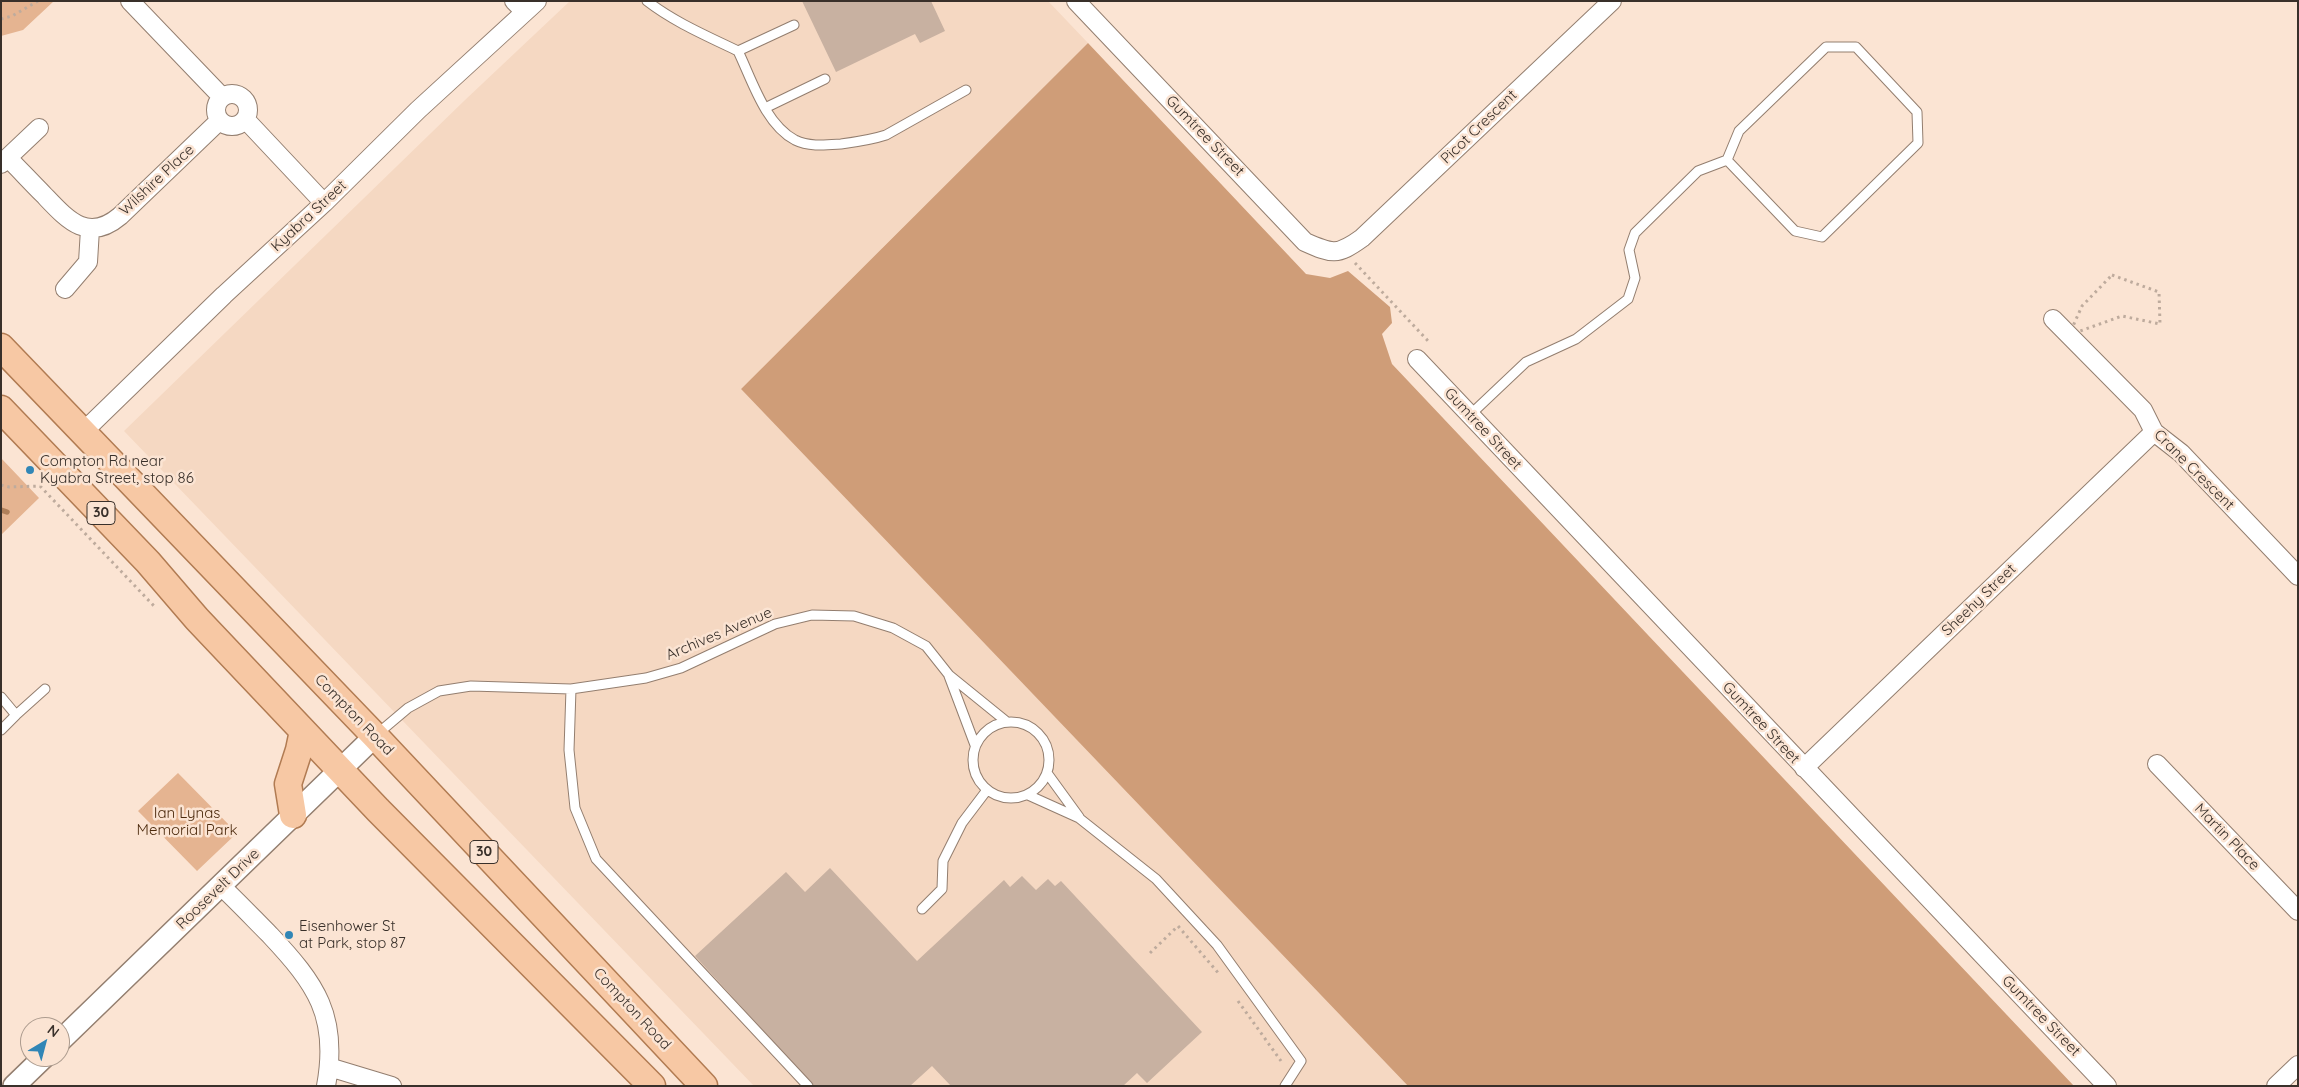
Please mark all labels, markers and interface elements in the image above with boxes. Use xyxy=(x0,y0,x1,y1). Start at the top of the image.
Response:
street label: Picot Crescent xyxy=(1437,86,1521,168)
street label: Gumtree Street xyxy=(1162,92,1248,180)
street label: Wilshire Place xyxy=(116,141,198,219)
street label: Kyabra Street xyxy=(268,177,350,255)
street label: Gumtree Street xyxy=(1441,384,1525,474)
street label: Crane Crescent xyxy=(2150,426,2238,514)
place label: Compton Rd near Kyabra Street, stop 86 xyxy=(40,452,194,487)
marker: Compton Rd near Kyabra Street, stop 86 xyxy=(24,464,36,476)
road number: 30 xyxy=(87,502,115,524)
street label: Sheehy Street xyxy=(1938,560,2020,640)
street label: Archives Avenue xyxy=(663,604,775,664)
street label: Compton Road xyxy=(311,671,397,759)
street label: Gumtree Street xyxy=(1719,678,1803,768)
street label: Martin Place xyxy=(2191,800,2263,874)
park label: Ian Lynas Memorial Park xyxy=(137,804,237,839)
road number: 30 xyxy=(470,840,498,864)
street label: Roosevelt Drive xyxy=(173,845,263,933)
place label: Eisenhower St at Park, stop 87 xyxy=(299,917,406,952)
marker: Eisenhower St at Park, stop 87 xyxy=(283,929,295,941)
street label: Compton Road xyxy=(589,964,675,1054)
street label: Gumtree Street xyxy=(1998,972,2084,1060)
north arrow xyxy=(20,1017,70,1067)
text: N xyxy=(44,1021,63,1041)

